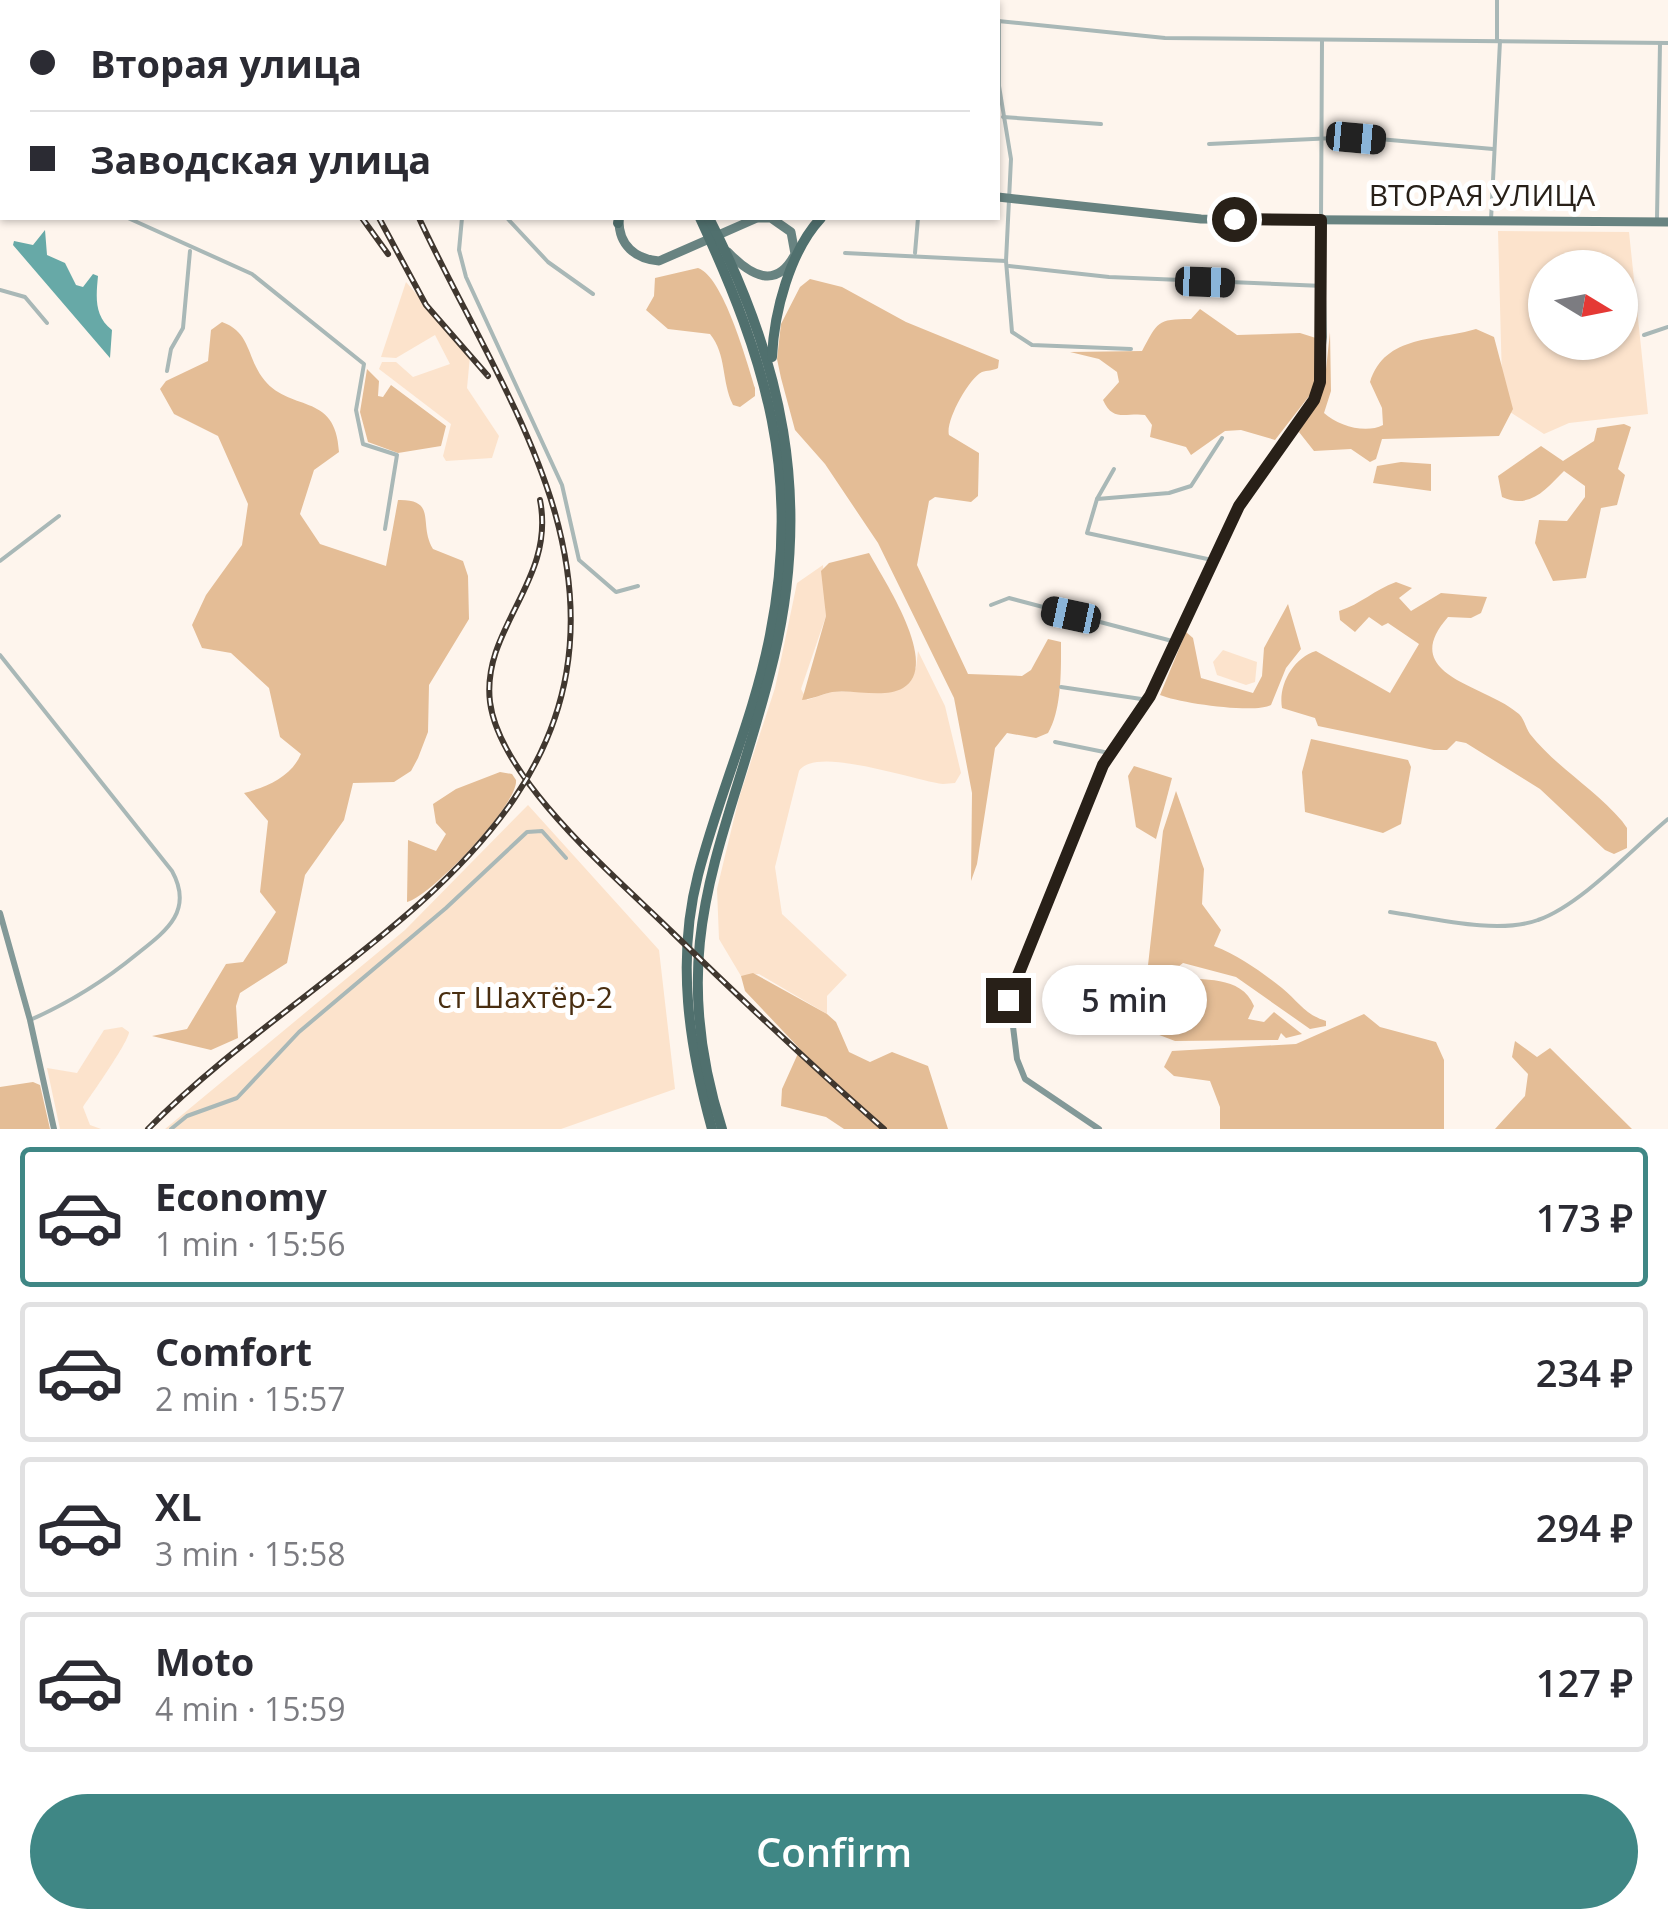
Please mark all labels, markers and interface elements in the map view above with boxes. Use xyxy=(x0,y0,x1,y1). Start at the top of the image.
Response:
text: Вторая улица xyxy=(90,37,362,89)
car xyxy=(1325,120,1387,156)
text: Заводская улица xyxy=(90,133,431,185)
street label: ВТОРАЯ УЛИЦА xyxy=(1369,174,1595,215)
route start xyxy=(1212,197,1257,242)
north arrow xyxy=(1528,250,1638,360)
map controls xyxy=(1528,250,1638,360)
car xyxy=(1174,266,1236,298)
car xyxy=(1039,594,1103,636)
callout: 5 min xyxy=(1043,965,1208,1035)
park label: ст Шахтёр-2 xyxy=(437,976,613,1017)
route end xyxy=(986,978,1031,1023)
text: 5 min xyxy=(1081,978,1168,1021)
text: Economy xyxy=(155,1170,327,1222)
icon: car xyxy=(35,1172,125,1262)
text: 173 ₽ xyxy=(1536,1191,1633,1243)
text: 1 min · 15:56 xyxy=(155,1222,346,1265)
text: Comfort xyxy=(155,1325,312,1377)
icon: car xyxy=(35,1327,125,1417)
text: 234 ₽ xyxy=(1536,1346,1633,1398)
text: 2 min · 15:57 xyxy=(155,1377,346,1420)
text: XL xyxy=(155,1480,202,1532)
icon: car xyxy=(35,1482,125,1572)
text: 294 ₽ xyxy=(1536,1501,1633,1553)
text: 3 min · 15:58 xyxy=(155,1532,346,1575)
text: Moto xyxy=(155,1635,254,1687)
icon: car xyxy=(35,1637,125,1727)
text: 127 ₽ xyxy=(1536,1656,1633,1708)
text: 4 min · 15:59 xyxy=(155,1687,346,1730)
button: Confirm xyxy=(30,1794,1638,1909)

